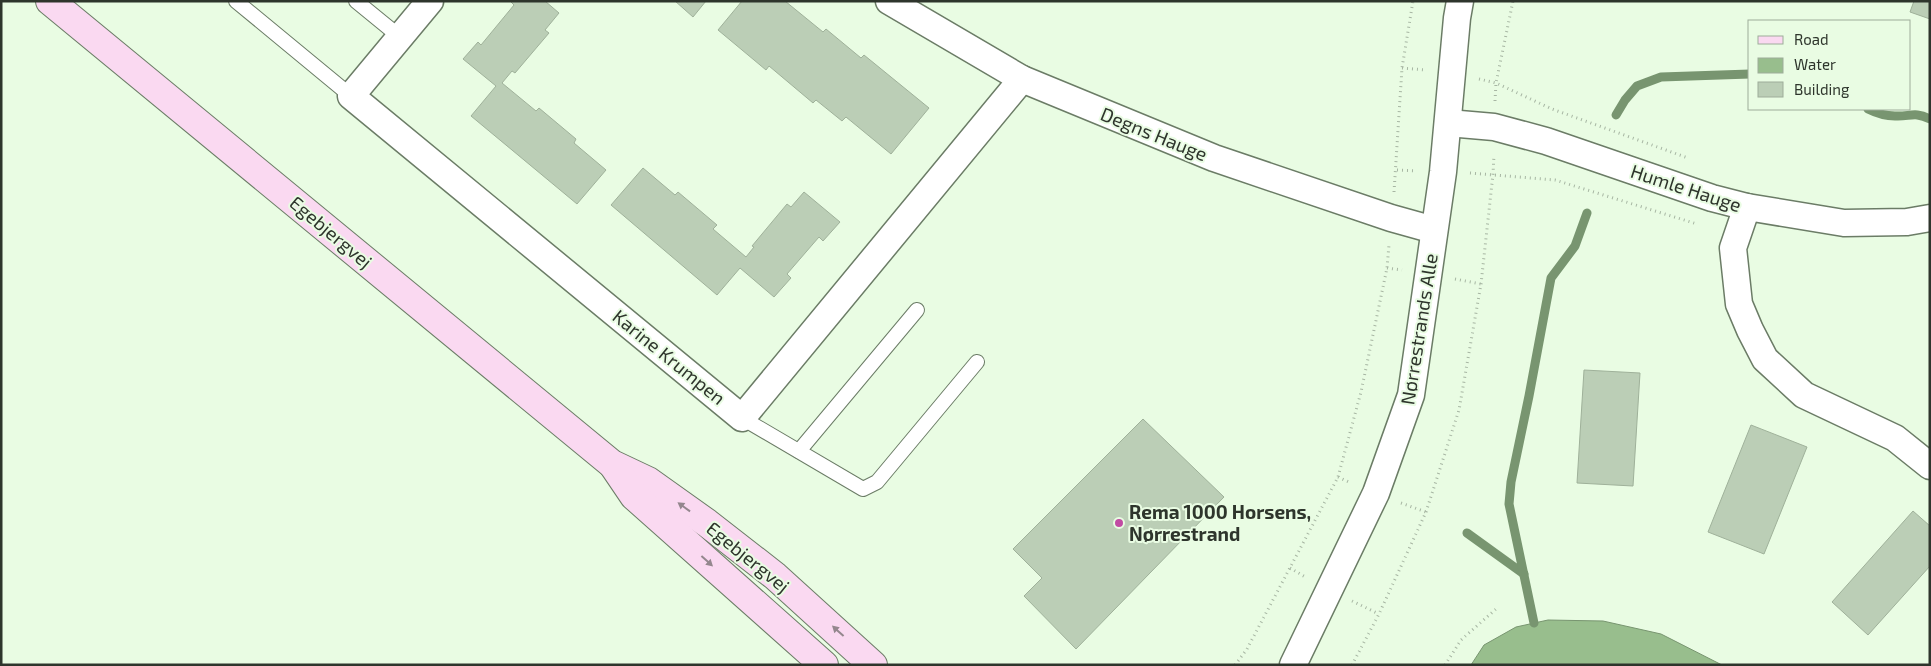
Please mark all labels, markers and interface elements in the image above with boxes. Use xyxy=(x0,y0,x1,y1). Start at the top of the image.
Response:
legend xyxy=(1748,20,1911,110)
text: Road xyxy=(1794,30,1829,48)
text: Water xyxy=(1794,55,1836,73)
text: Building xyxy=(1794,80,1850,98)
street label: Degns Hauge xyxy=(1097,102,1211,165)
street label: Humle Hauge xyxy=(1628,159,1744,216)
street label: Egebjergvej xyxy=(286,191,377,273)
street label: Nørrestrands Alle xyxy=(1395,252,1442,406)
street label: Karine Krumpen xyxy=(608,304,730,409)
place label: Rema 1000 Horsens, Nørrestrand xyxy=(1129,500,1311,545)
one-way arrow xyxy=(677,502,691,512)
street label: Egebjergvej xyxy=(702,516,794,597)
marker: Rema 1000 Horsens, Nørrestrand xyxy=(1113,517,1125,529)
one-way arrow xyxy=(701,555,714,566)
one-way arrow xyxy=(831,626,844,637)

